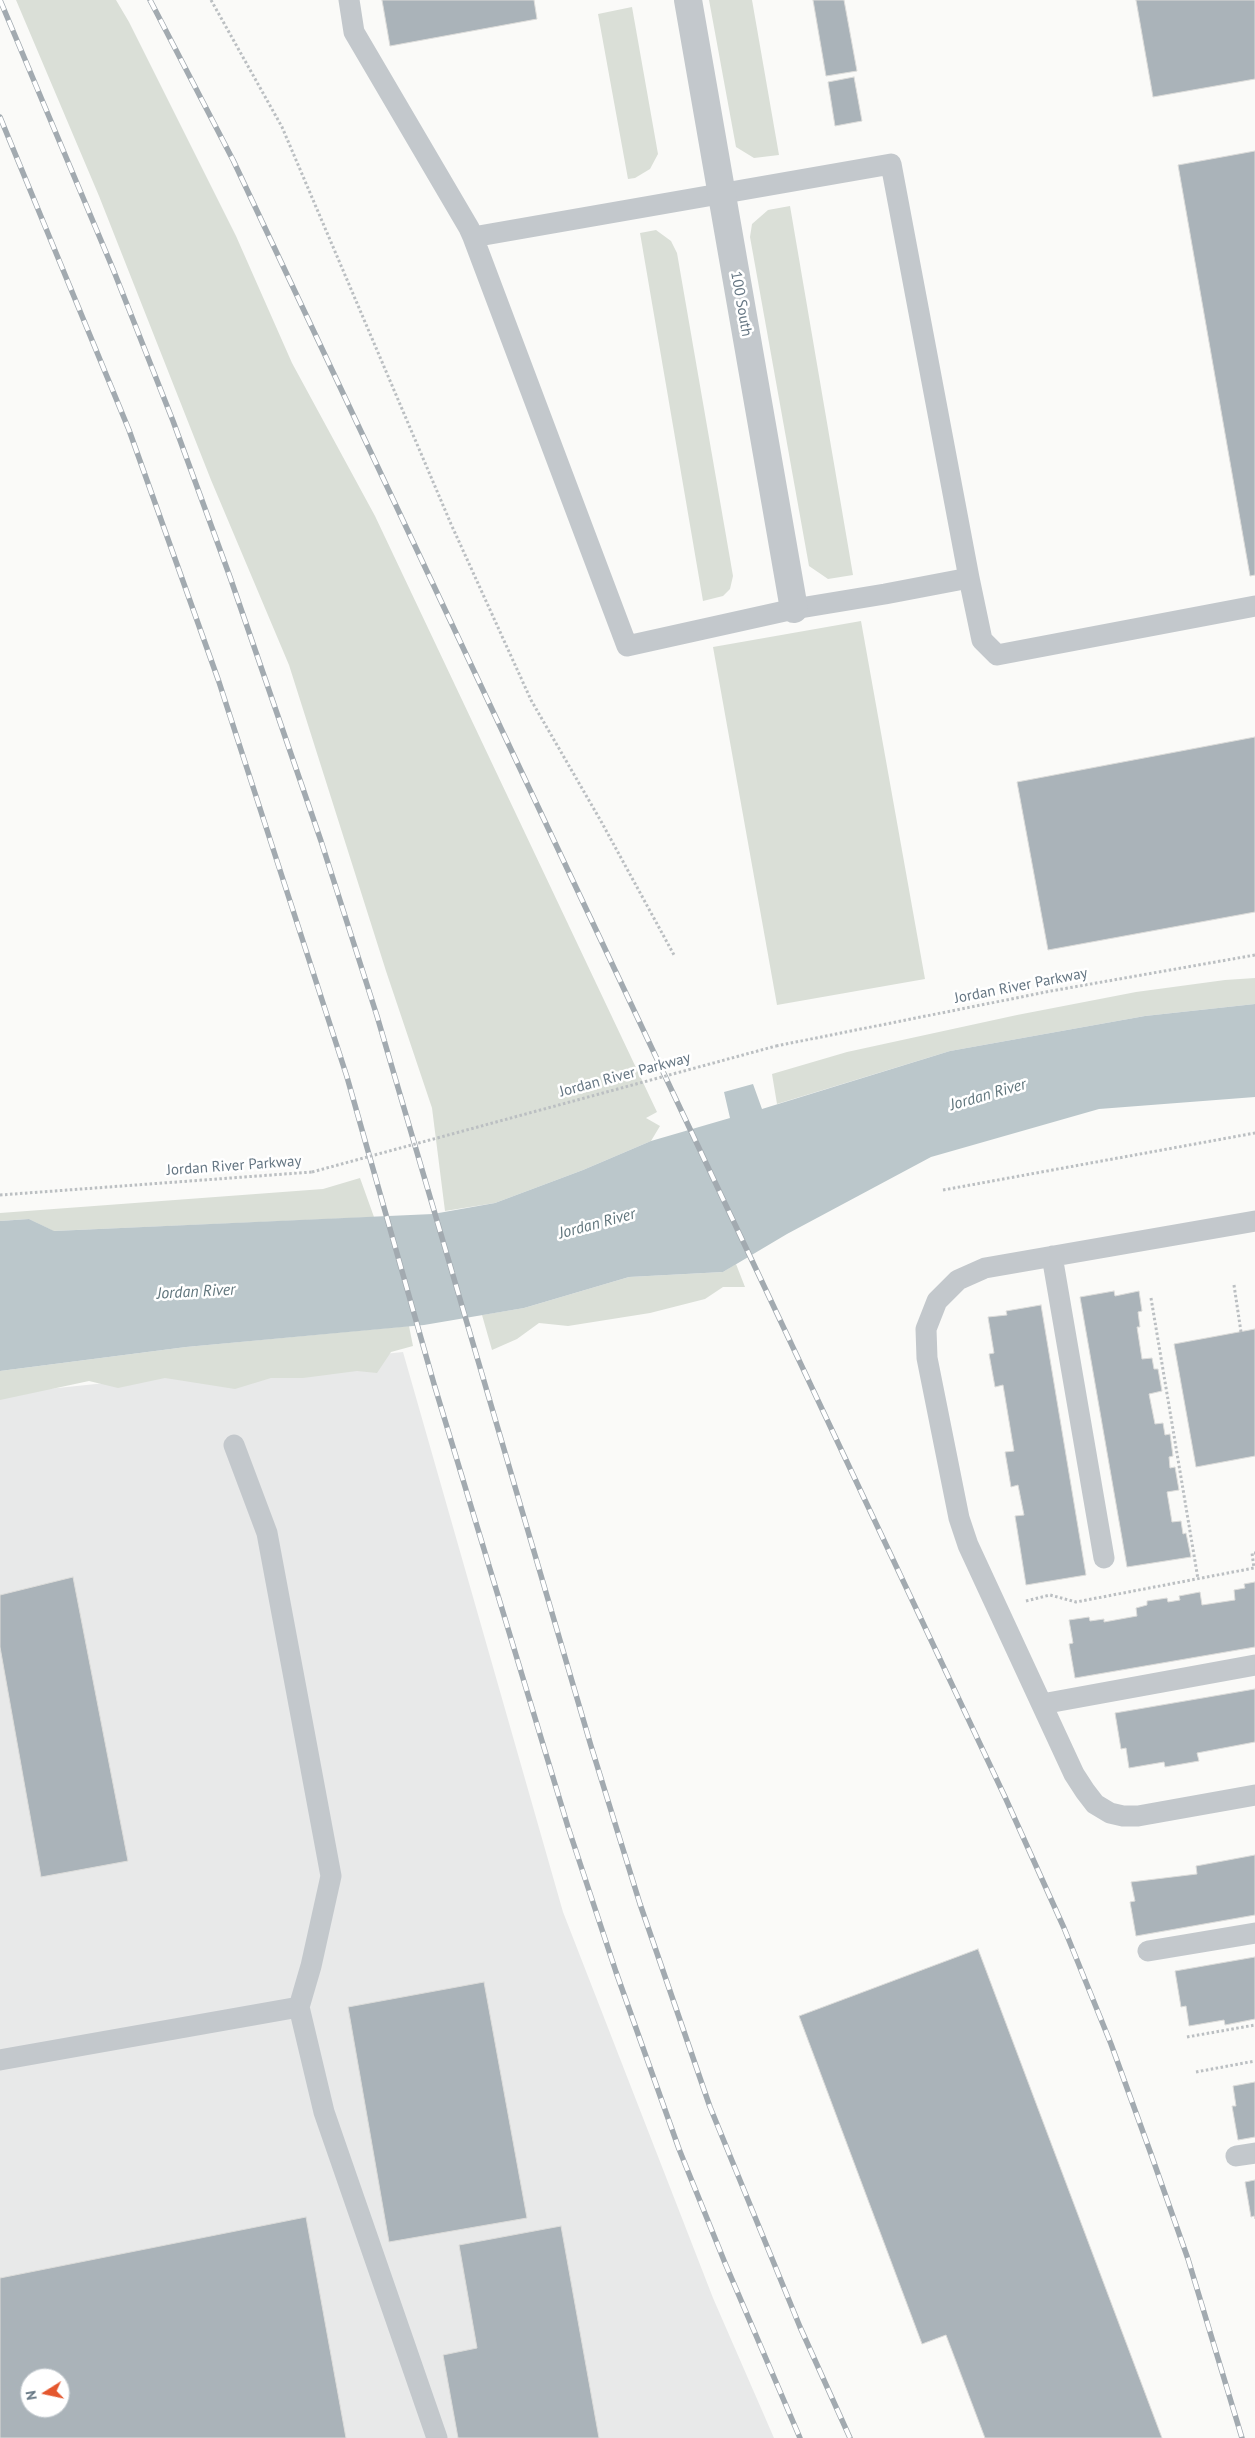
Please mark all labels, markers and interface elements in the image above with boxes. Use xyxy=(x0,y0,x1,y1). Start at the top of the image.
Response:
street label: 100 South xyxy=(726,270,756,338)
street label: Jordan River Parkway xyxy=(953,964,1089,1008)
street label: Jordan River Parkway xyxy=(557,1049,693,1101)
water label: Jordan River xyxy=(948,1075,1028,1115)
street label: Jordan River Parkway xyxy=(166,1152,302,1180)
water label: Jordan River xyxy=(557,1205,637,1243)
water label: Jordan River xyxy=(156,1280,236,1304)
north arrow xyxy=(20,2368,70,2418)
text: N xyxy=(22,2389,41,2402)

